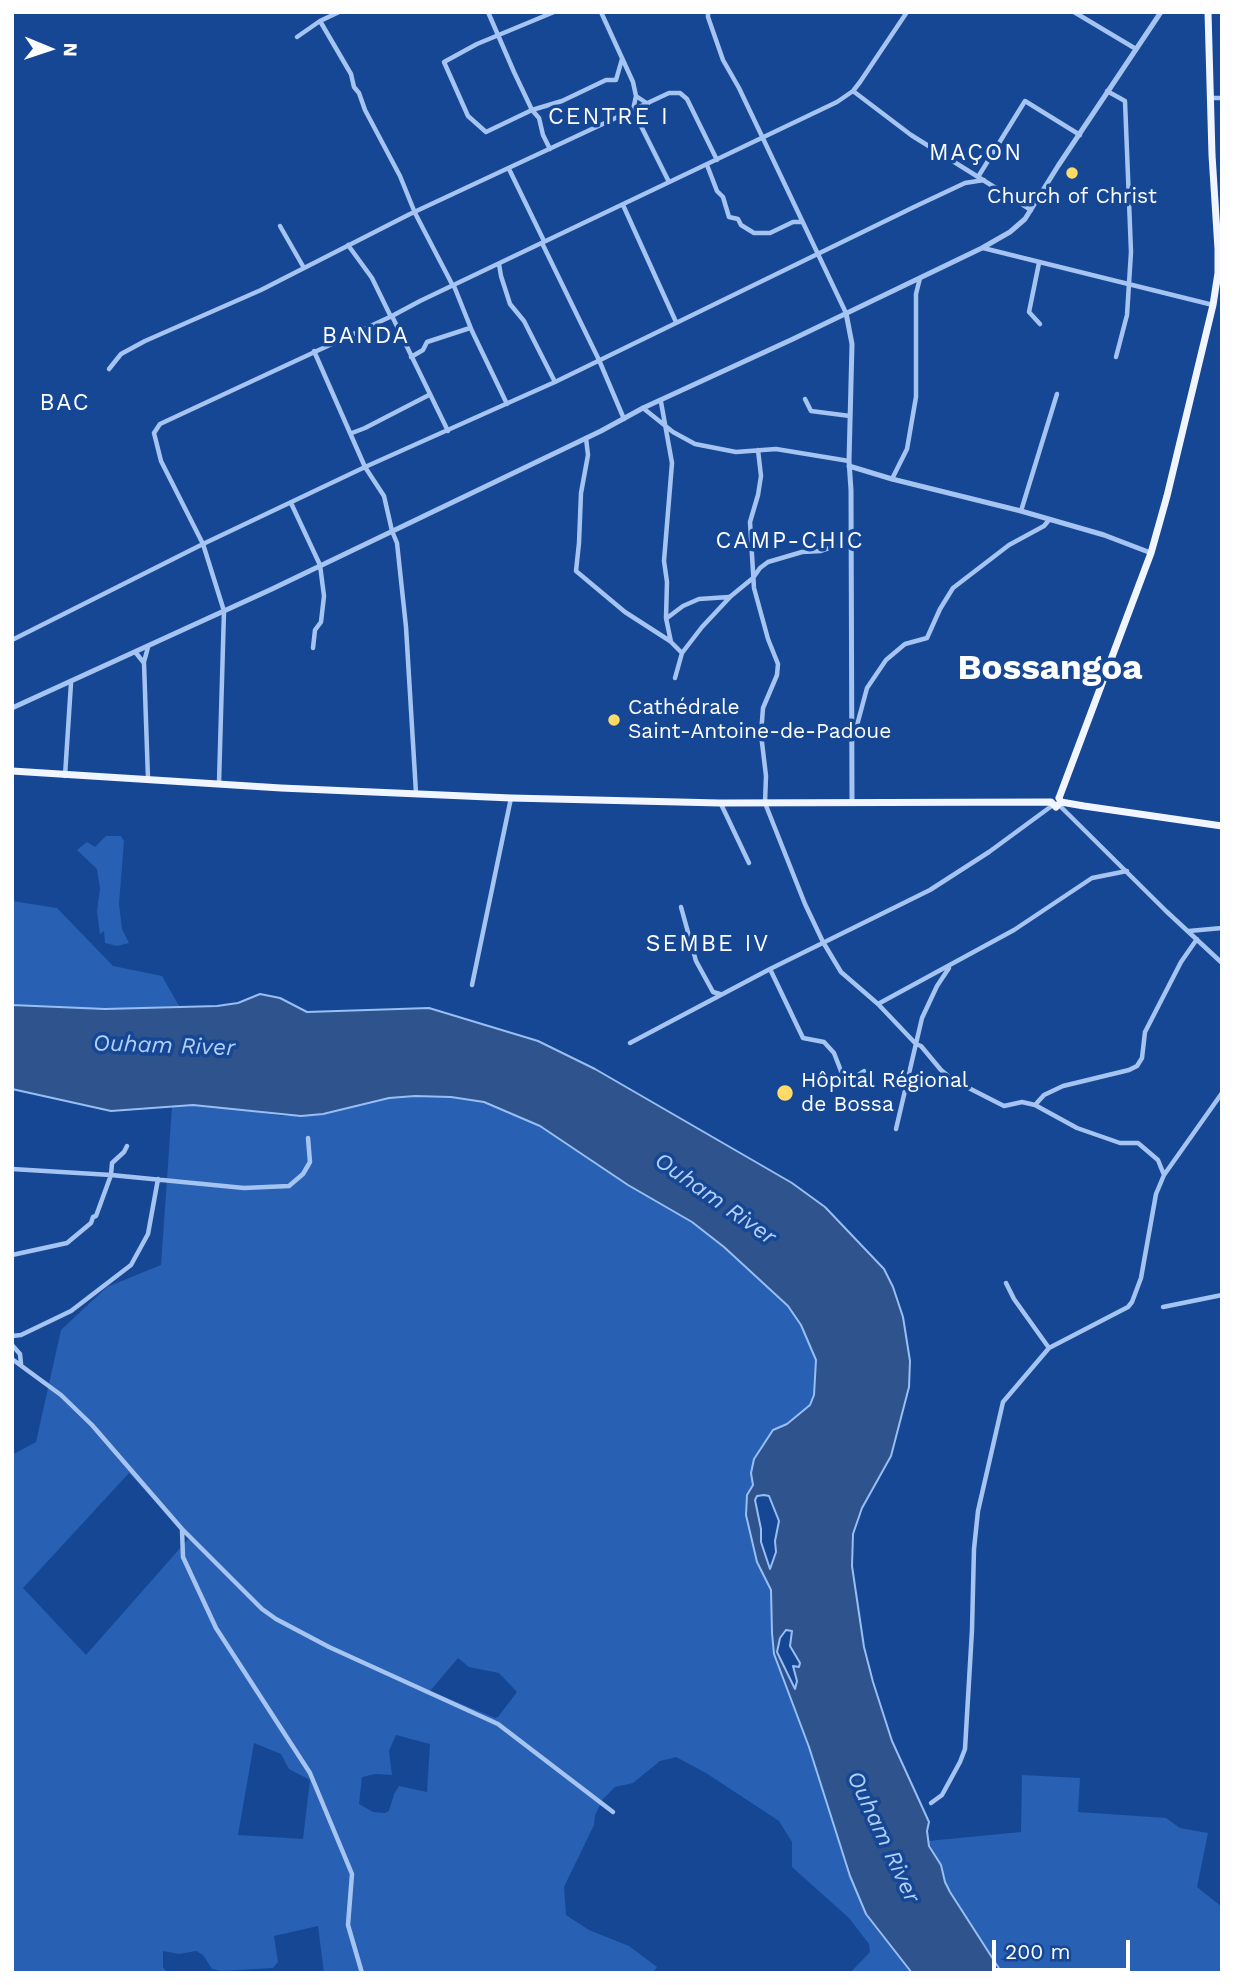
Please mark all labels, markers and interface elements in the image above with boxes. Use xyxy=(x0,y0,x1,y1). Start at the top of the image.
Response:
north arrow xyxy=(14,14,84,84)
text: N xyxy=(59,42,82,57)
district label: CENTRE I xyxy=(549,103,669,131)
district label: MAÇON xyxy=(930,139,1022,167)
marker: Church of Christ xyxy=(1064,165,1080,181)
place label: Church of Christ xyxy=(987,184,1157,210)
district label: BANDA xyxy=(323,322,409,350)
district label: BAC xyxy=(40,389,90,417)
district label: CAMP-CHIC xyxy=(717,527,863,555)
district label: Bossangoa xyxy=(958,648,1142,690)
place label: Cathédrale Saint-Antoine-de-Padoue xyxy=(628,695,891,745)
marker: Cathédrale Saint-Antoine-de-Padoue xyxy=(606,712,622,728)
district label: SEMBE IV xyxy=(647,930,769,958)
water label: Ouham River xyxy=(92,1030,236,1062)
place label: Hôpital Régional de Bossa xyxy=(801,1068,968,1118)
marker: Hôpital Régional de Bossa xyxy=(775,1083,795,1103)
water label: Ouham River xyxy=(649,1147,781,1251)
water label: Ouham River xyxy=(840,1767,926,1907)
scale bar xyxy=(996,1926,1134,1970)
text: 200 m xyxy=(1005,1939,1071,1964)

